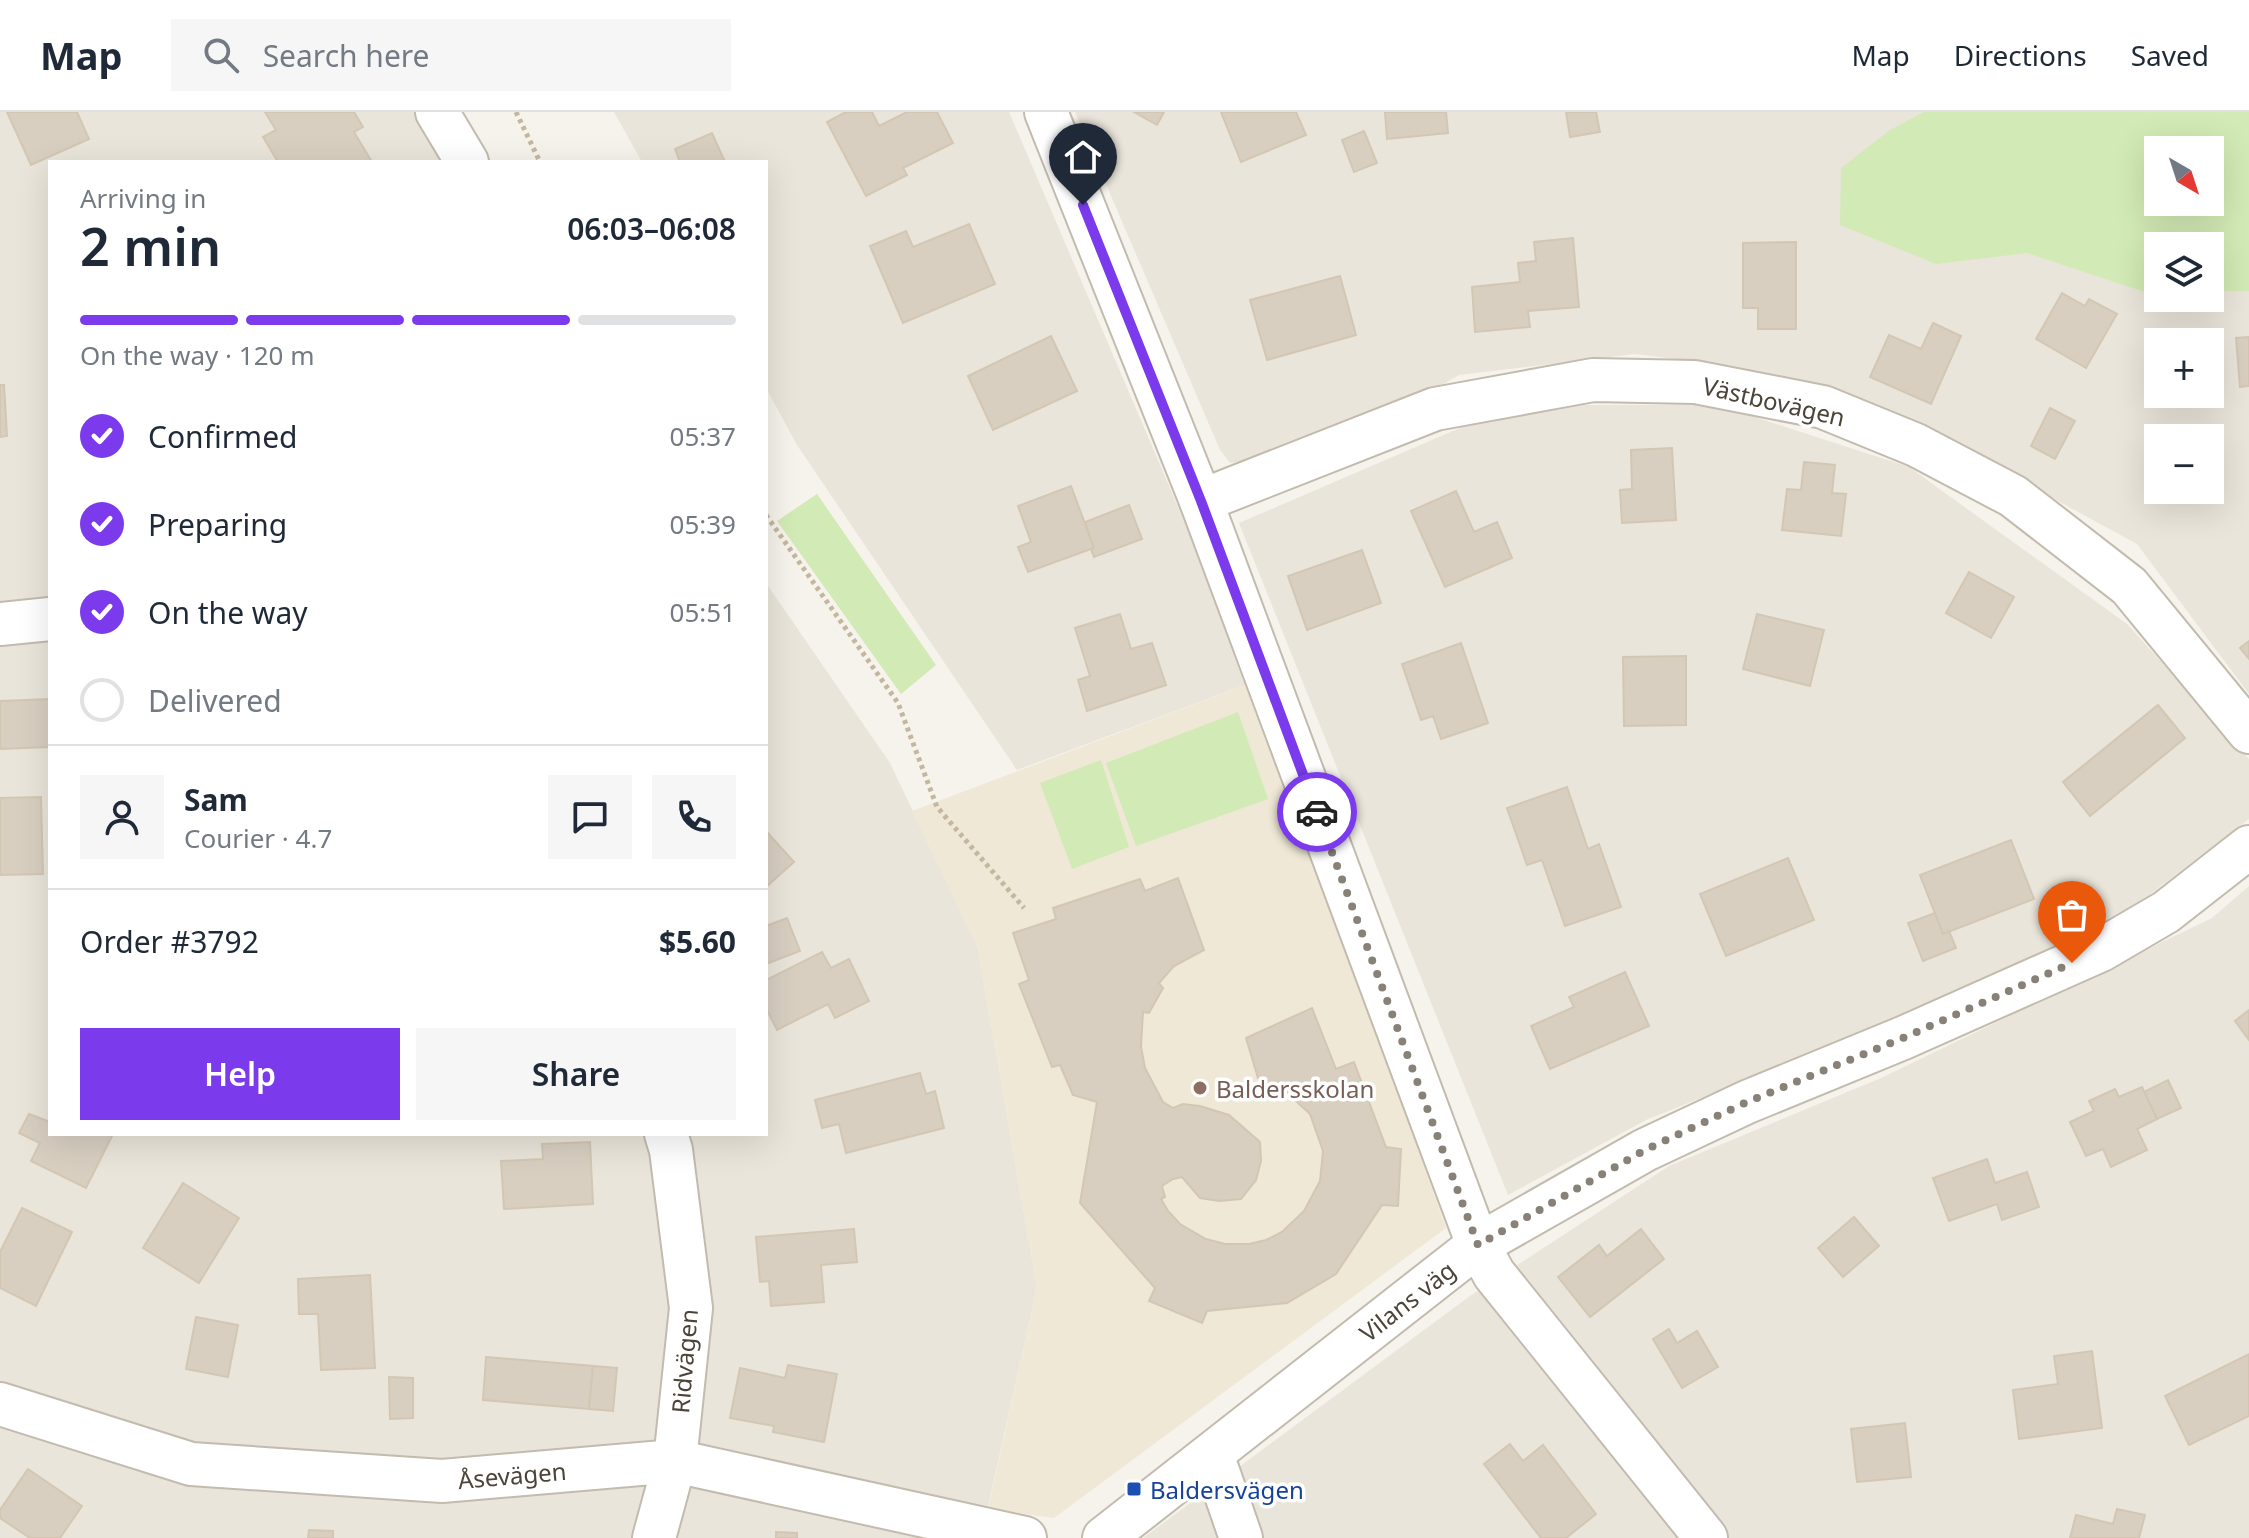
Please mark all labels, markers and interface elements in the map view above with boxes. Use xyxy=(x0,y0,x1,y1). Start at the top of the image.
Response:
search box xyxy=(171,19,731,91)
text: Map xyxy=(40,29,123,81)
icon: search xyxy=(199,33,243,77)
text: Search here xyxy=(263,35,430,76)
text: Map xyxy=(1851,36,1910,74)
text: Directions xyxy=(1954,36,2087,74)
text: Saved xyxy=(2131,36,2209,74)
pin xyxy=(1049,123,1117,205)
icon: home xyxy=(1061,135,1105,179)
north arrow xyxy=(2144,136,2224,216)
map controls xyxy=(2144,136,2224,504)
text: Arriving in xyxy=(80,180,206,216)
text: 06:03–06:08 xyxy=(567,208,736,249)
text: 2 min xyxy=(80,210,221,281)
button: layers xyxy=(2144,232,2224,312)
button: + xyxy=(2144,328,2224,408)
text: On the way · 120 m xyxy=(80,337,314,373)
street label: Västbovägen xyxy=(1700,369,1848,433)
icon: check xyxy=(80,414,124,458)
text: Confirmed xyxy=(148,416,298,457)
text: 05:37 xyxy=(670,418,736,454)
button: − xyxy=(2144,424,2224,504)
icon: check xyxy=(80,502,124,546)
text: Preparing xyxy=(148,504,287,545)
text: 05:39 xyxy=(670,506,736,542)
icon: check xyxy=(80,590,124,634)
text: On the way xyxy=(148,592,308,633)
text: 05:51 xyxy=(670,594,736,630)
text: Delivered xyxy=(148,680,282,721)
courier xyxy=(1277,772,1357,852)
button: person xyxy=(80,775,164,859)
button: chat xyxy=(548,775,632,859)
button: phone xyxy=(652,775,736,859)
text: Sam xyxy=(184,779,248,820)
icon: car xyxy=(1295,790,1339,834)
text: Courier · 4.7 xyxy=(184,820,332,856)
pin xyxy=(2038,881,2106,963)
icon: bag xyxy=(2050,893,2094,937)
text: Order #3792 xyxy=(80,921,259,962)
text: $5.60 xyxy=(659,921,736,962)
button: Help xyxy=(80,1028,400,1120)
button: Share xyxy=(416,1028,736,1120)
place label: Baldersskolan xyxy=(1216,1072,1374,1105)
marker: Baldersskolan xyxy=(1191,1079,1209,1097)
street label: Vilans väg xyxy=(1352,1253,1462,1349)
street label: Ridvägen xyxy=(663,1307,705,1415)
street label: Åsevägen xyxy=(456,1454,568,1496)
place label: Baldersvägen xyxy=(1150,1473,1304,1506)
marker: Baldersvägen xyxy=(1125,1480,1143,1498)

